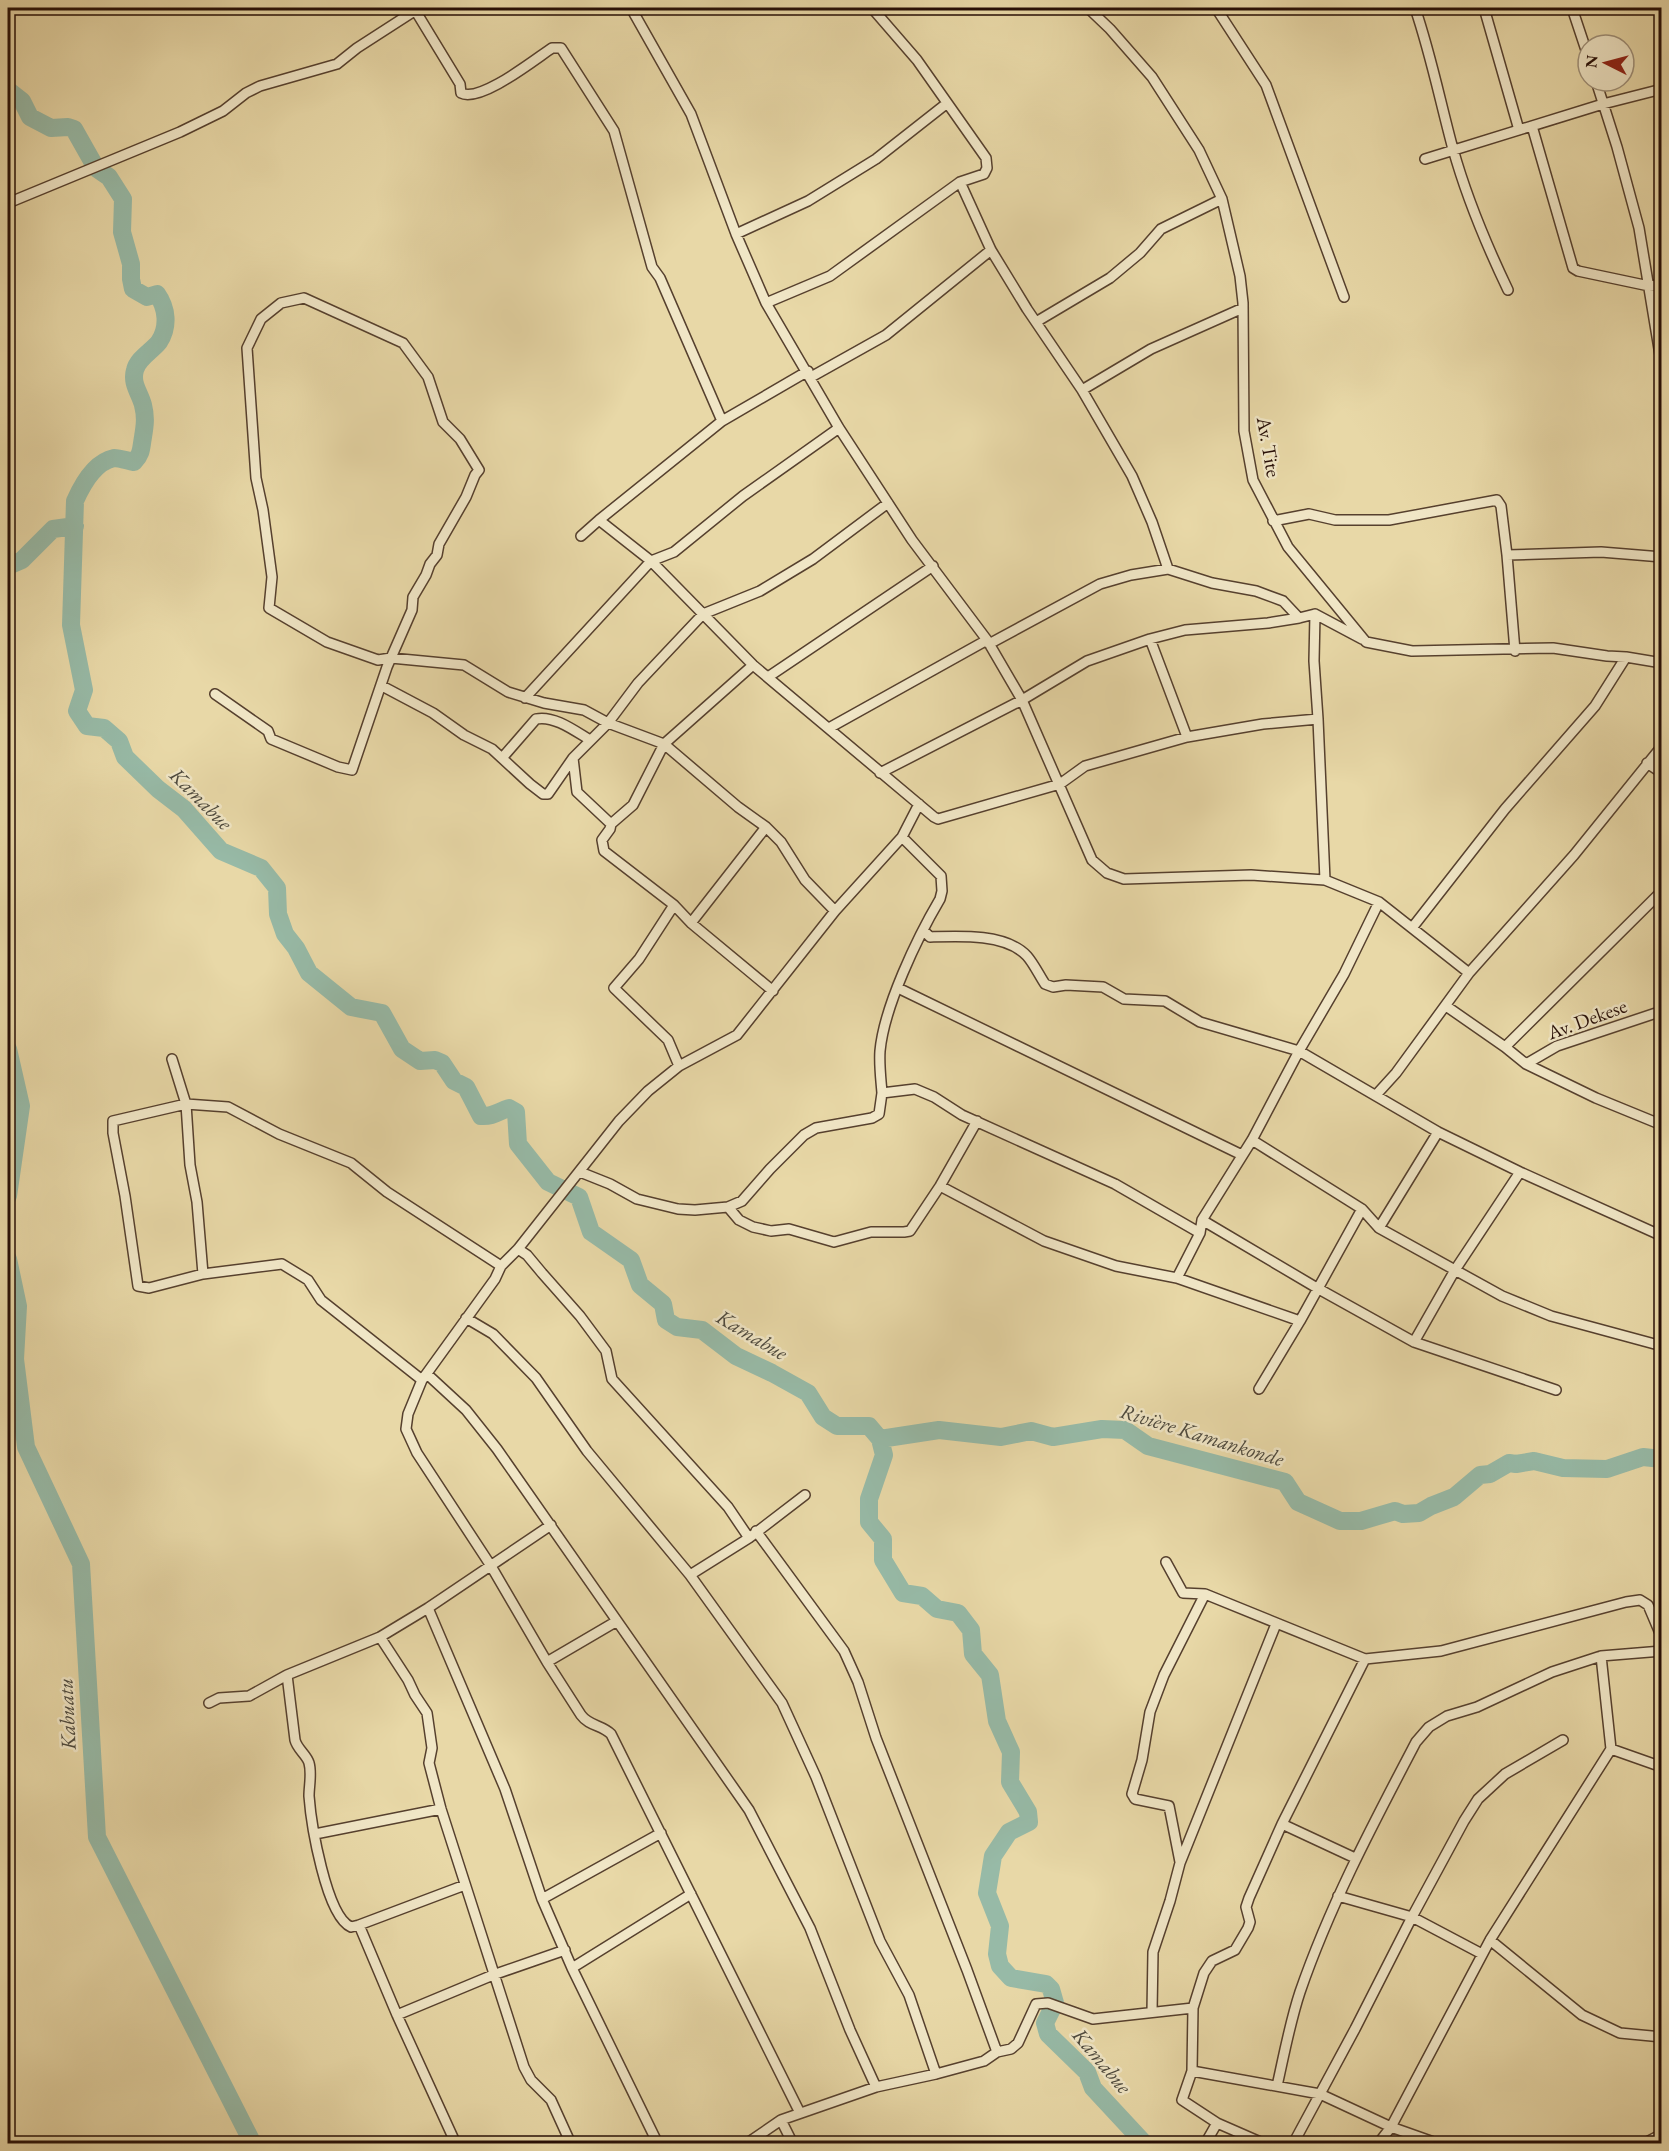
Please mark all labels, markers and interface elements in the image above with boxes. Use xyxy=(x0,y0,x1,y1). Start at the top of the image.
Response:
north arrow xyxy=(1576,33,1636,93)
text: N xyxy=(1580,54,1603,69)
street label: Av. Tite xyxy=(1251,414,1287,479)
water label: Kamabue xyxy=(164,761,239,836)
street label: Av. Dekese xyxy=(1543,993,1630,1046)
water label: Kamabue xyxy=(711,1302,793,1367)
water label: Rivière Kamankonde xyxy=(1117,1397,1288,1472)
water label: Kabuatu xyxy=(51,1677,82,1752)
water label: Kamabue xyxy=(1066,2021,1138,2100)

